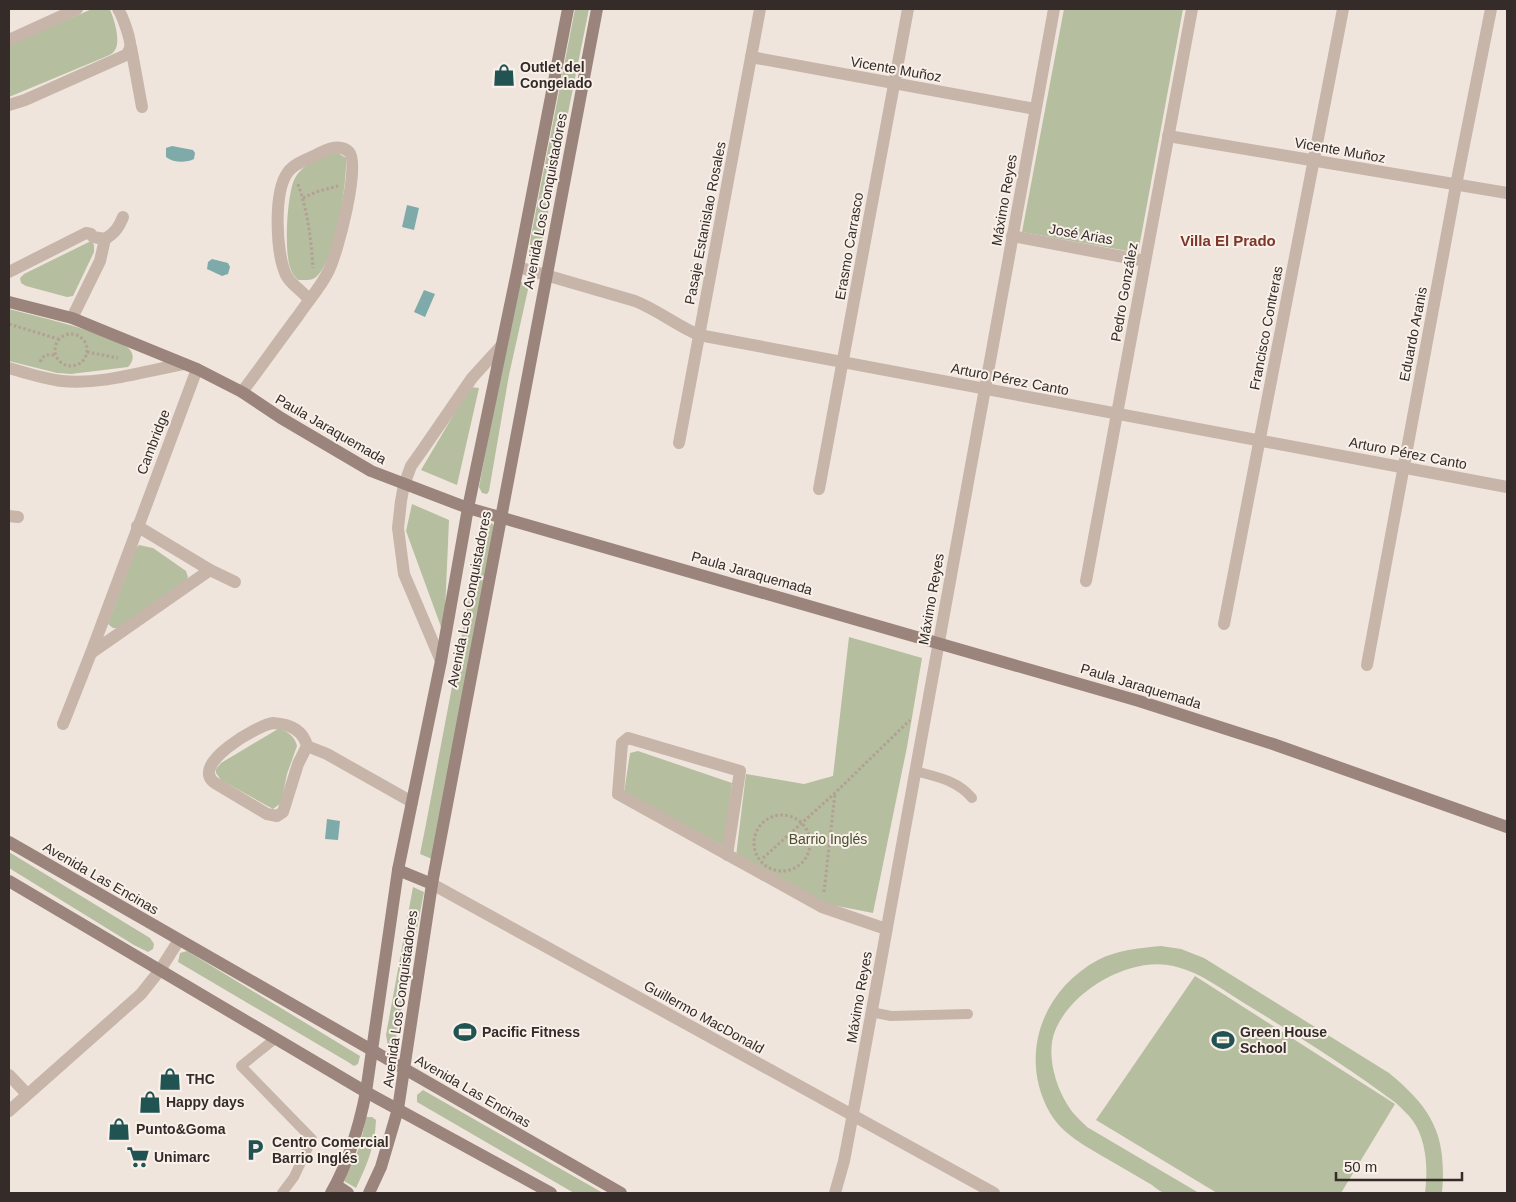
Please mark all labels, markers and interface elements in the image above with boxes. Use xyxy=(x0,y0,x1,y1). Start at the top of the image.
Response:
street label: Vicente Muñoz xyxy=(849,53,943,85)
place label: Outlet del Congelado xyxy=(520,59,592,91)
shop icon: Outlet del Congelado xyxy=(491,62,517,88)
street label: Avenida Los Conquistadores xyxy=(520,112,570,290)
street label: Vicente Muñoz xyxy=(1293,134,1387,166)
street label: Pasaje Estanislao Rosales xyxy=(681,140,729,306)
street label: Máximo Reyes xyxy=(988,153,1020,247)
street label: Erasmo Carrasco xyxy=(832,191,866,301)
street label: José Arias xyxy=(1048,221,1114,247)
district label: Villa El Prado xyxy=(1180,232,1276,249)
street label: Pedro González xyxy=(1107,241,1141,343)
street label: Francisco Contreras xyxy=(1246,265,1286,391)
street label: Eduardo Aranis xyxy=(1396,285,1430,383)
street label: Arturo Pérez Canto xyxy=(950,360,1071,398)
street label: Paula Jaraquemada xyxy=(273,391,389,467)
street label: Cambridge xyxy=(133,407,173,477)
street label: Arturo Pérez Canto xyxy=(1348,434,1469,472)
street label: Avenida Los Conquistadores xyxy=(444,510,494,688)
street label: Paula Jaraquemada xyxy=(690,548,815,598)
street label: Máximo Reyes xyxy=(915,552,947,646)
street label: Paula Jaraquemada xyxy=(1079,660,1203,712)
park label: Barrio Inglés xyxy=(789,831,867,847)
street label: Avenida Las Encinas xyxy=(40,838,162,918)
street label: Avenida Los Conquistadores xyxy=(380,909,420,1089)
street label: Máximo Reyes xyxy=(843,950,875,1044)
street label: Guillermo MacDonald xyxy=(641,977,767,1057)
sports icon: Pacific Fitness xyxy=(452,1019,478,1045)
place label: Pacific Fitness xyxy=(482,1024,580,1040)
place label: Green House School xyxy=(1240,1024,1327,1056)
sports icon: Green House School xyxy=(1210,1027,1236,1053)
street label: Avenida Las Encinas xyxy=(412,1051,534,1131)
shop icon: THC xyxy=(157,1066,183,1092)
place label: THC xyxy=(186,1071,215,1087)
shop icon: Happy days xyxy=(137,1089,163,1115)
place label: Happy days xyxy=(166,1094,245,1110)
shop icon: Punto&Goma xyxy=(106,1116,132,1142)
place label: Punto&Goma xyxy=(136,1121,226,1137)
place label: Centro Comercial Barrio Inglés xyxy=(272,1134,389,1166)
parking icon: Centro Comercial Barrio Inglés xyxy=(242,1137,268,1163)
supermarket icon: Unimarc xyxy=(125,1144,151,1170)
place label: Unimarc xyxy=(154,1149,210,1165)
scale bar xyxy=(1336,1150,1462,1182)
text: 50 m xyxy=(1344,1158,1377,1175)

